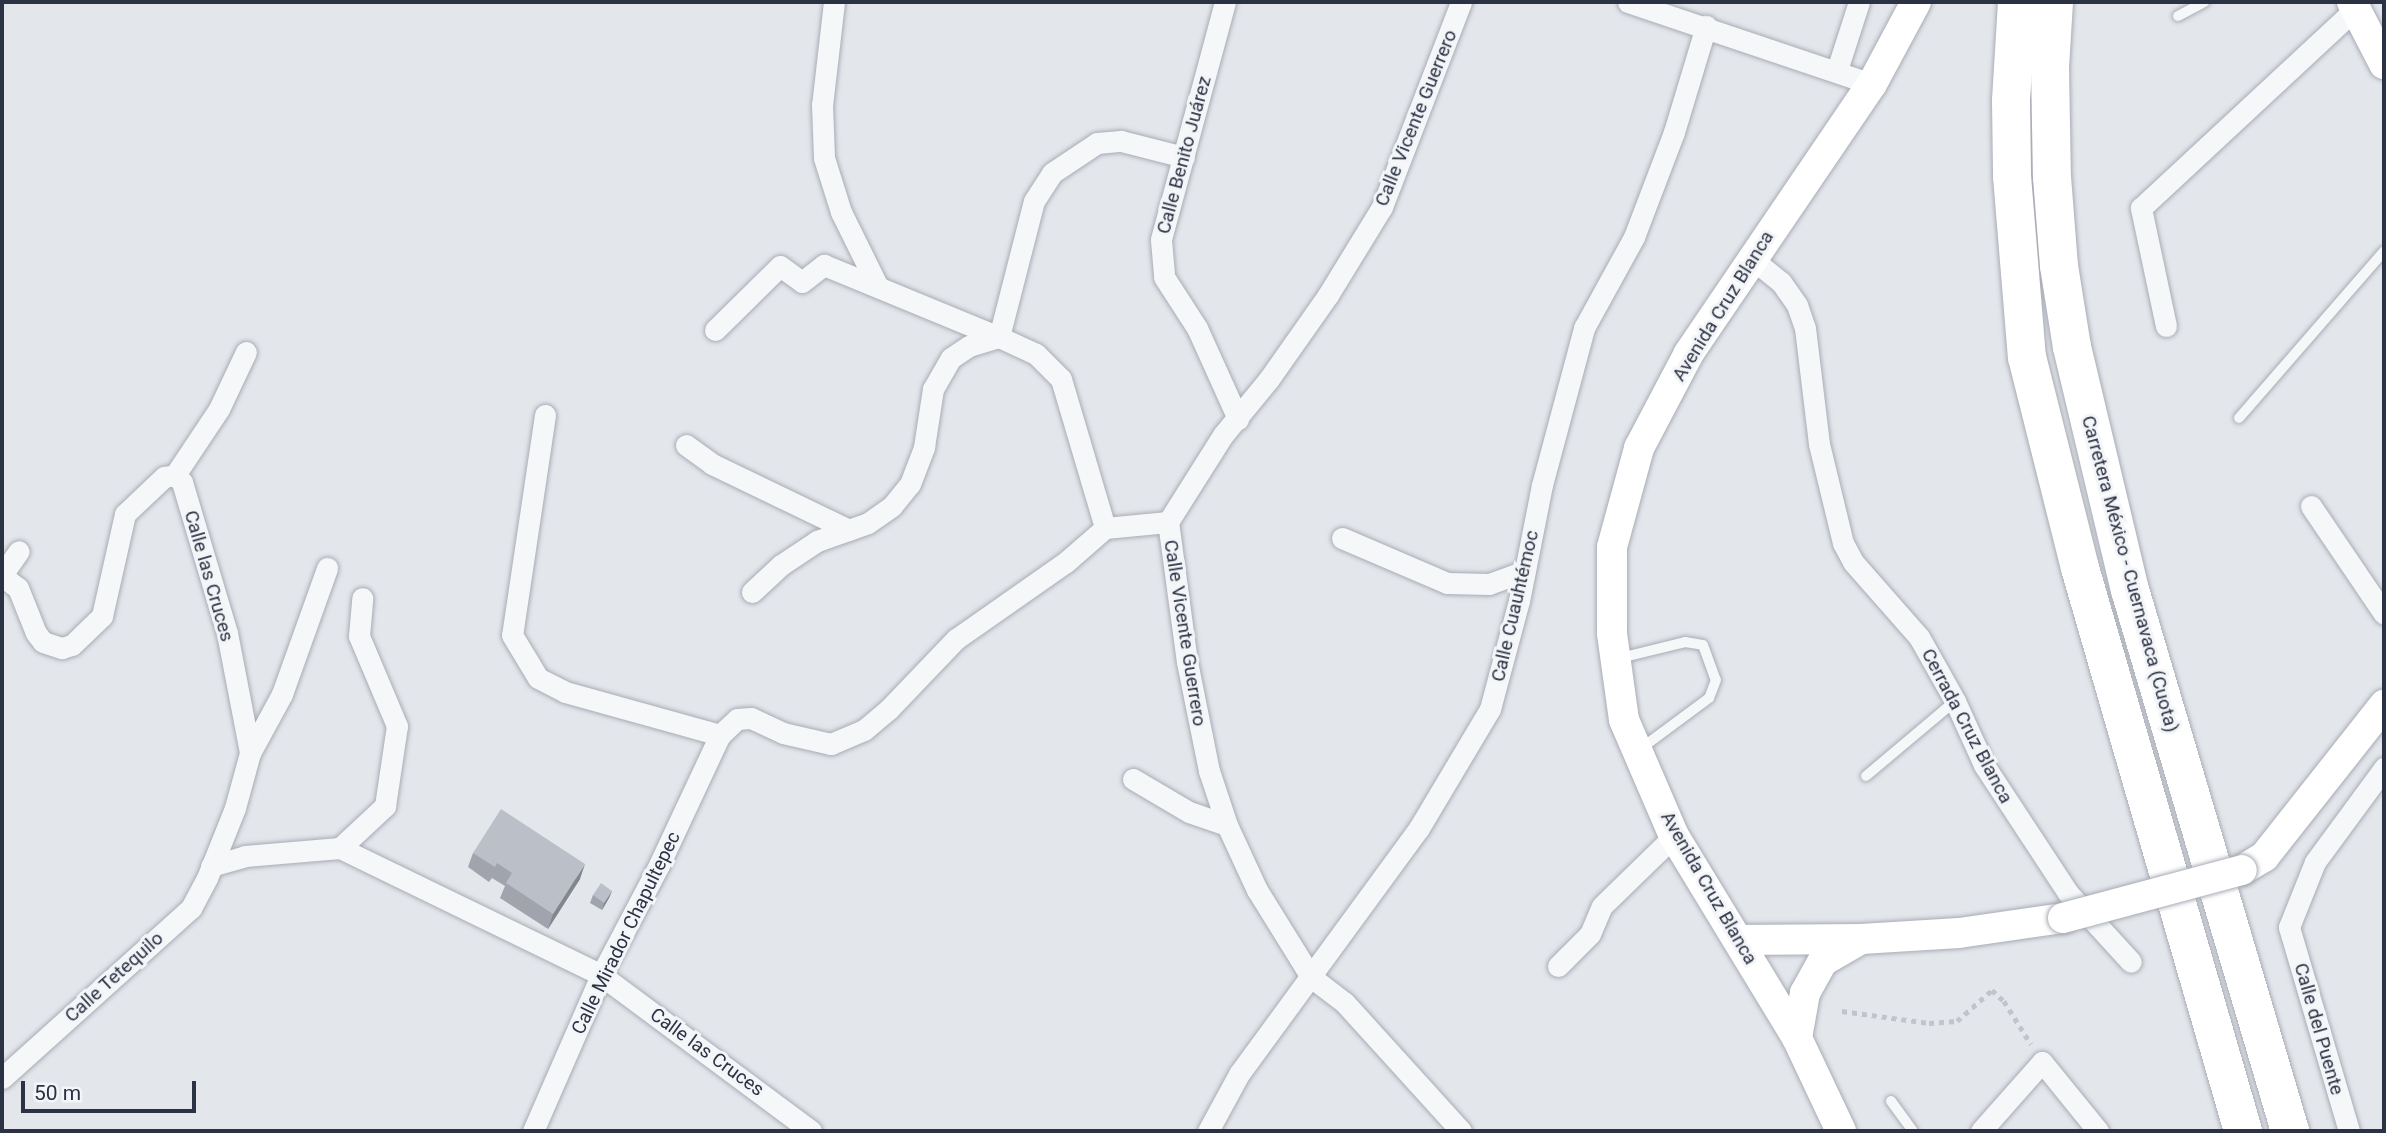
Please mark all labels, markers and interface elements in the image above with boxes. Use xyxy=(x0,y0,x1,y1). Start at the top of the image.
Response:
street label: Calle Vicente Guerrero xyxy=(1370,26,1462,210)
street label: Calle Benito Juárez xyxy=(1152,74,1216,236)
street label: Avenida Cruz Blanca xyxy=(1668,227,1778,385)
street label: Carretera México - Cuernavaca (Cuota) xyxy=(2077,413,2183,735)
street label: Calle las Cruces xyxy=(179,508,239,644)
street label: Calle Cuauhtémoc xyxy=(1487,528,1543,684)
street label: Calle Vicente Guerrero xyxy=(1159,538,1211,728)
street label: Cerrada Cruz Blanca xyxy=(1917,645,2017,807)
street label: Avenida Cruz Blanca xyxy=(1656,807,1762,969)
street label: Calle Mirador Chapultepec xyxy=(567,828,685,1038)
street label: Calle Tetequilo xyxy=(60,927,168,1027)
street label: Calle del Puente xyxy=(2289,960,2349,1098)
street label: Calle las Cruces xyxy=(646,1003,768,1101)
scale bar xyxy=(24,1066,200,1110)
text: 50 m xyxy=(34,1081,81,1105)

